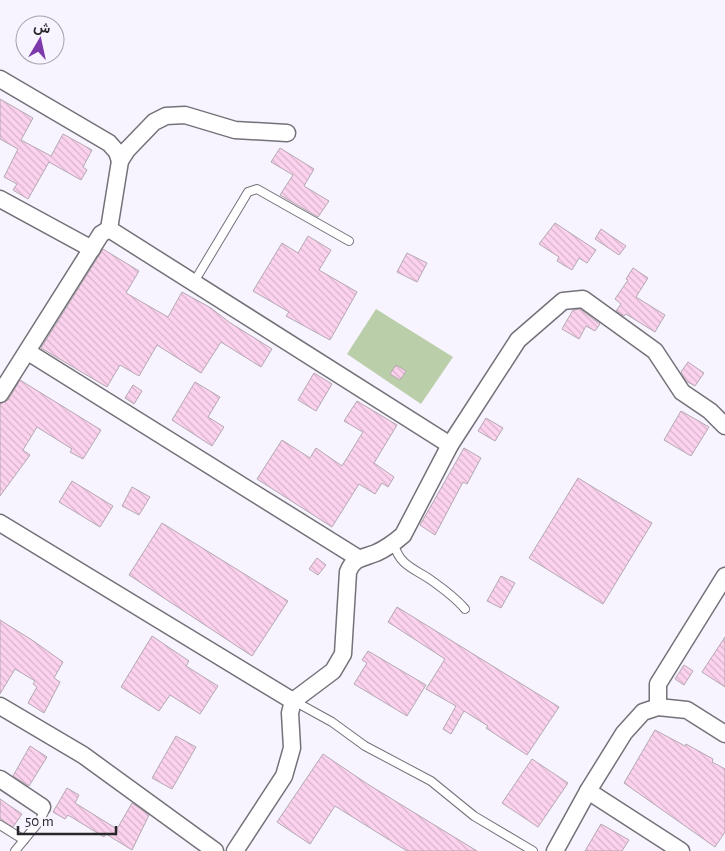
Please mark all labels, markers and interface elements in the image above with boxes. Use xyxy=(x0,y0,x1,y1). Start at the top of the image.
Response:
north arrow xyxy=(15,15,65,65)
text: ش xyxy=(32,20,51,37)
scale bar xyxy=(18,804,115,836)
text: 50 m xyxy=(25,814,54,829)

